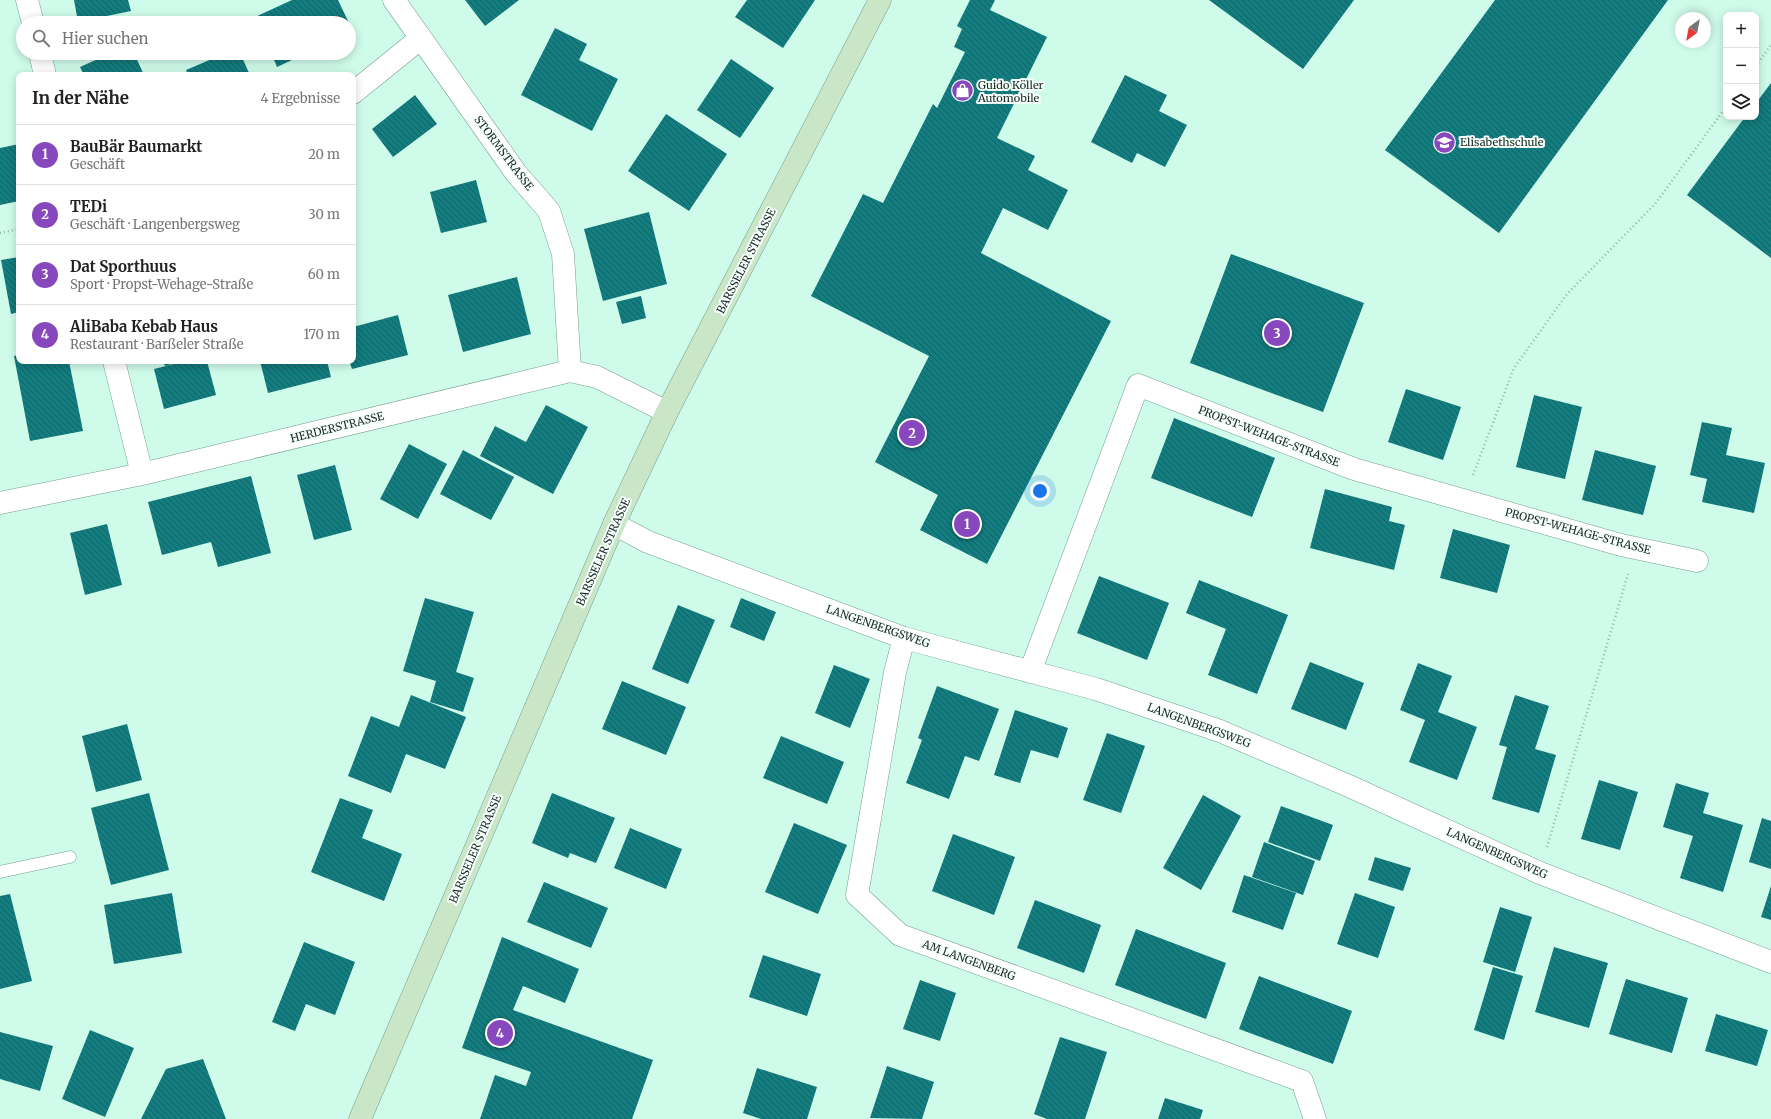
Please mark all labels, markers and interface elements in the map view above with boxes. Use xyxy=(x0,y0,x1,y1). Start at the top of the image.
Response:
north arrow xyxy=(1675,12,1711,48)
map controls xyxy=(1723,12,1759,120)
button: + xyxy=(1723,12,1759,48)
search box xyxy=(16,16,356,60)
icon: search xyxy=(30,27,52,49)
text: Hier suchen xyxy=(62,29,149,48)
button: − xyxy=(1723,48,1759,84)
shop icon: Guido Köller Automobile xyxy=(949,78,975,104)
place label: Guido Köller Automobile xyxy=(977,78,1044,105)
button: layers xyxy=(1723,84,1759,120)
text: In der Nähe xyxy=(32,87,129,109)
text: 4 Ergebnisse xyxy=(260,90,340,107)
street label: STORMSTRASSE xyxy=(471,113,537,193)
school or university icon: Elisabethschule xyxy=(1432,129,1458,155)
place label: Elisabethschule xyxy=(1460,135,1544,149)
text: BauBär Baumarkt xyxy=(70,137,202,156)
text: 1 xyxy=(42,146,48,163)
text: 20 m xyxy=(308,146,340,163)
text: Geschäft xyxy=(70,156,125,173)
text: TEDi xyxy=(70,197,107,216)
text: 2 xyxy=(41,206,49,223)
text: 30 m xyxy=(308,206,340,223)
street label: BARSSELER STRASSE xyxy=(713,206,779,316)
text: Geschäft · Langenbergsweg xyxy=(70,216,240,233)
text: Dat Sporthuus xyxy=(70,257,176,276)
text: 3 xyxy=(41,266,49,283)
text: 60 m xyxy=(308,266,340,283)
text: Sport · Propst-Wehage-Straße xyxy=(70,276,253,293)
text: AliBaba Kebab Haus xyxy=(70,317,218,336)
pin: 3 xyxy=(1264,318,1290,348)
text: 4 xyxy=(41,326,49,343)
text: 170 m xyxy=(303,326,340,343)
text: Restaurant · Barßeler Straße xyxy=(70,336,244,353)
street label: PROPST-WEHAGE-STRASSE xyxy=(1196,403,1342,469)
street label: HERDERSTRASSE xyxy=(289,409,385,445)
pin: 2 xyxy=(899,418,925,448)
your location xyxy=(1030,481,1050,501)
street label: BARSSELER STRASSE xyxy=(573,496,633,608)
street label: PROPST-WEHAGE-STRASSE xyxy=(1504,505,1652,557)
pin: 1 xyxy=(954,509,980,539)
street label: LANGENBERGSWEG xyxy=(824,602,932,650)
street label: LANGENBERGSWEG xyxy=(1145,700,1253,750)
street label: BARSSELER STRASSE xyxy=(446,793,504,905)
street label: LANGENBERGSWEG xyxy=(1444,824,1550,882)
street label: AM LANGENBERG xyxy=(920,936,1018,983)
pin: 4 xyxy=(487,1018,513,1048)

